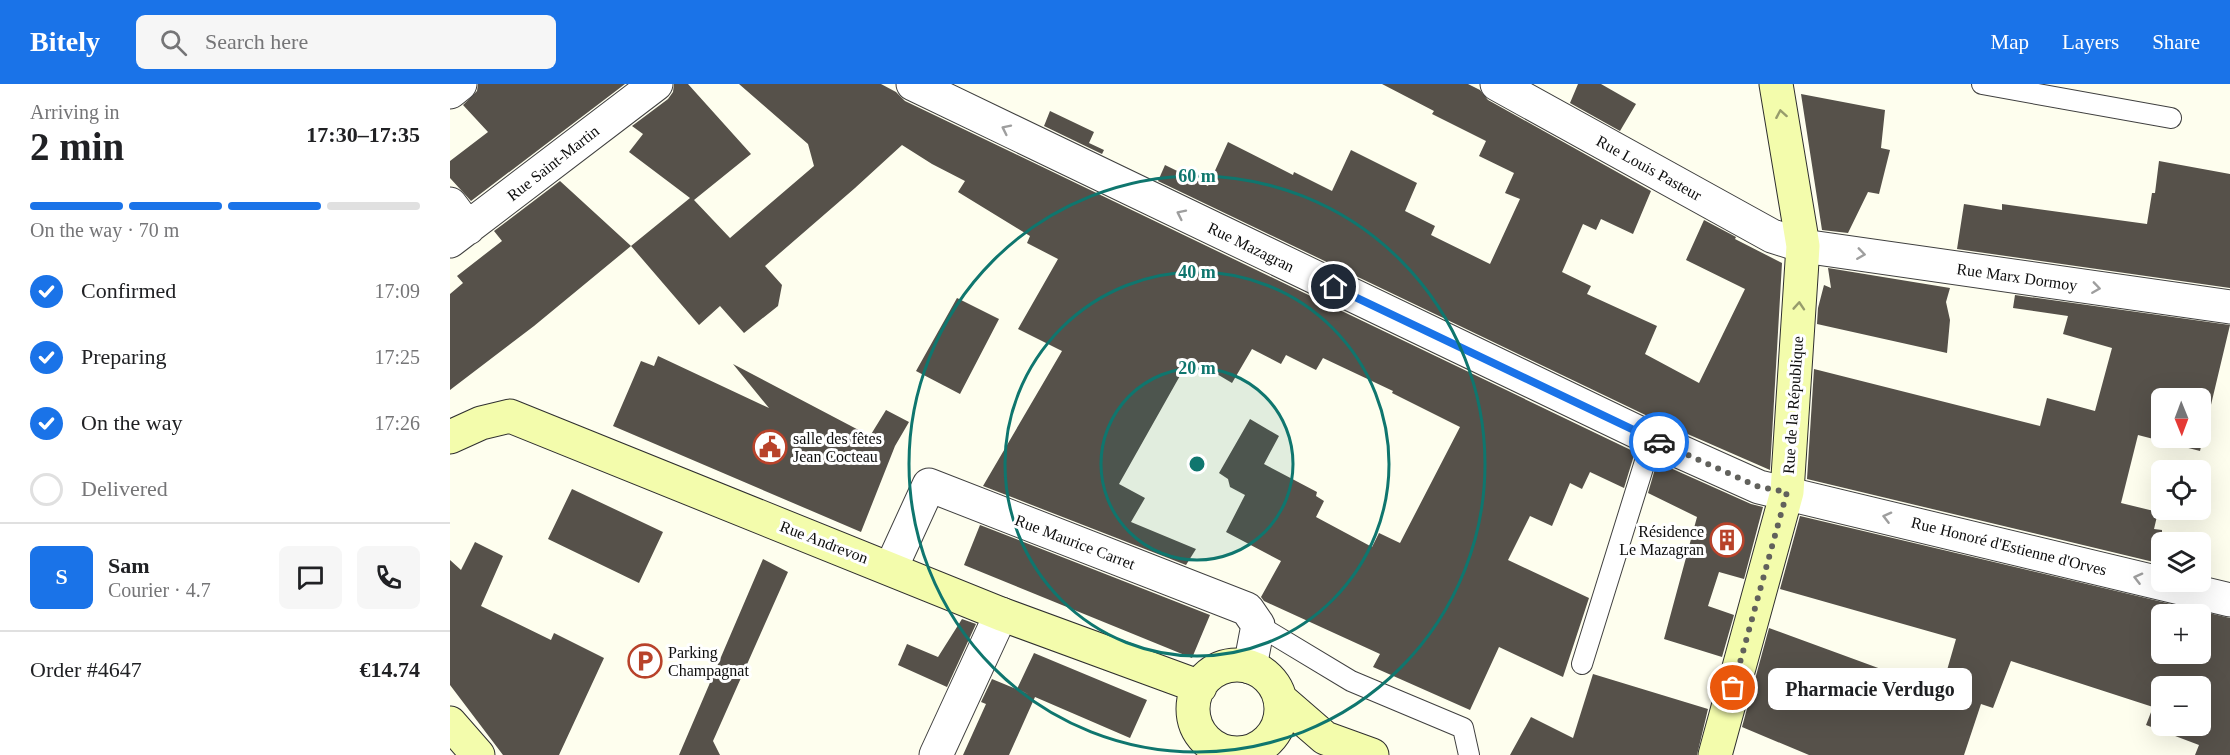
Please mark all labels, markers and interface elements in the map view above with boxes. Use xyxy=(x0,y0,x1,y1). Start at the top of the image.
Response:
search box xyxy=(136,15,556,69)
text: Bitely xyxy=(30,26,100,57)
icon: search xyxy=(157,26,190,59)
text: Search here xyxy=(205,29,308,54)
text: Map xyxy=(1991,30,2029,54)
text: Layers xyxy=(2062,30,2119,54)
text: Share xyxy=(2152,30,2200,54)
text: Arriving in xyxy=(30,101,119,123)
one-way arrow xyxy=(1775,109,1787,118)
text: 17:30–17:35 xyxy=(306,122,420,147)
street label: Rue Saint-Martin xyxy=(504,122,602,204)
text: 2 min xyxy=(30,125,124,168)
one-way arrow xyxy=(1001,125,1012,137)
street label: Rue Louis Pasteur xyxy=(1594,132,1705,204)
text: 60 m xyxy=(1178,166,1216,186)
one-way arrow xyxy=(1177,209,1188,221)
text: On the way · 70 m xyxy=(30,219,179,241)
street label: Rue Mazagran xyxy=(1205,219,1297,276)
one-way arrow xyxy=(1857,248,1866,260)
street label: Rue Marx Dormoy xyxy=(1955,260,2078,295)
pin xyxy=(1308,261,1359,312)
text: 40 m xyxy=(1178,262,1216,282)
icon: home xyxy=(1317,270,1350,303)
icon: check xyxy=(30,275,63,308)
text: Confirmed xyxy=(81,278,176,303)
text: 17:09 xyxy=(374,280,420,302)
one-way arrow xyxy=(2091,282,2100,294)
one-way arrow xyxy=(1793,302,1806,311)
street label: Rue de la République xyxy=(1780,335,1807,475)
icon: check xyxy=(30,341,63,374)
text: Preparing xyxy=(81,344,167,369)
text: 17:25 xyxy=(374,346,420,368)
text: 20 m xyxy=(1178,358,1216,378)
north arrow xyxy=(2151,388,2211,448)
map controls xyxy=(2151,388,2211,736)
icon: check xyxy=(30,407,63,440)
text: On the way xyxy=(81,410,182,435)
text: 17:26 xyxy=(374,412,420,434)
courier xyxy=(1629,412,1689,472)
icon: car xyxy=(1643,426,1676,459)
public building icon: salle des fêtes Jean Cocteau xyxy=(752,429,788,465)
place label: salle des fêtes Jean Cocteau xyxy=(793,430,882,465)
centre of rings xyxy=(1187,454,1207,474)
button: locate xyxy=(2151,460,2211,520)
text: Delivered xyxy=(81,476,168,501)
street label: Rue Maurice Carret xyxy=(1013,511,1138,573)
one-way arrow xyxy=(1882,511,1892,524)
street label: Rue Honoré d'Estienne d'Orves xyxy=(1910,513,2108,579)
street label: Rue Andrevon xyxy=(778,517,870,567)
building icon: Résidence Le Mazagran xyxy=(1709,522,1745,558)
place label: Résidence Le Mazagran xyxy=(1619,523,1704,559)
button: layers xyxy=(2151,532,2211,592)
button: chat xyxy=(279,546,342,609)
button: phone xyxy=(357,546,420,609)
text: Sam xyxy=(108,553,150,578)
text: S xyxy=(55,564,68,589)
one-way arrow xyxy=(2133,572,2143,585)
text: Courier · 4.7 xyxy=(108,579,211,601)
button: + xyxy=(2151,604,2211,664)
parking icon: Parking Champagnat xyxy=(627,643,663,679)
place label: Parking Champagnat xyxy=(668,644,749,680)
text: Order #4647 xyxy=(30,657,142,682)
text: €14.74 xyxy=(360,657,420,682)
pin xyxy=(1707,662,1758,713)
callout: Pharmacie Verdugo xyxy=(1769,667,1973,709)
icon: bag xyxy=(1716,671,1749,704)
button: − xyxy=(2151,676,2211,736)
text: Pharmacie Verdugo xyxy=(1785,678,1955,700)

